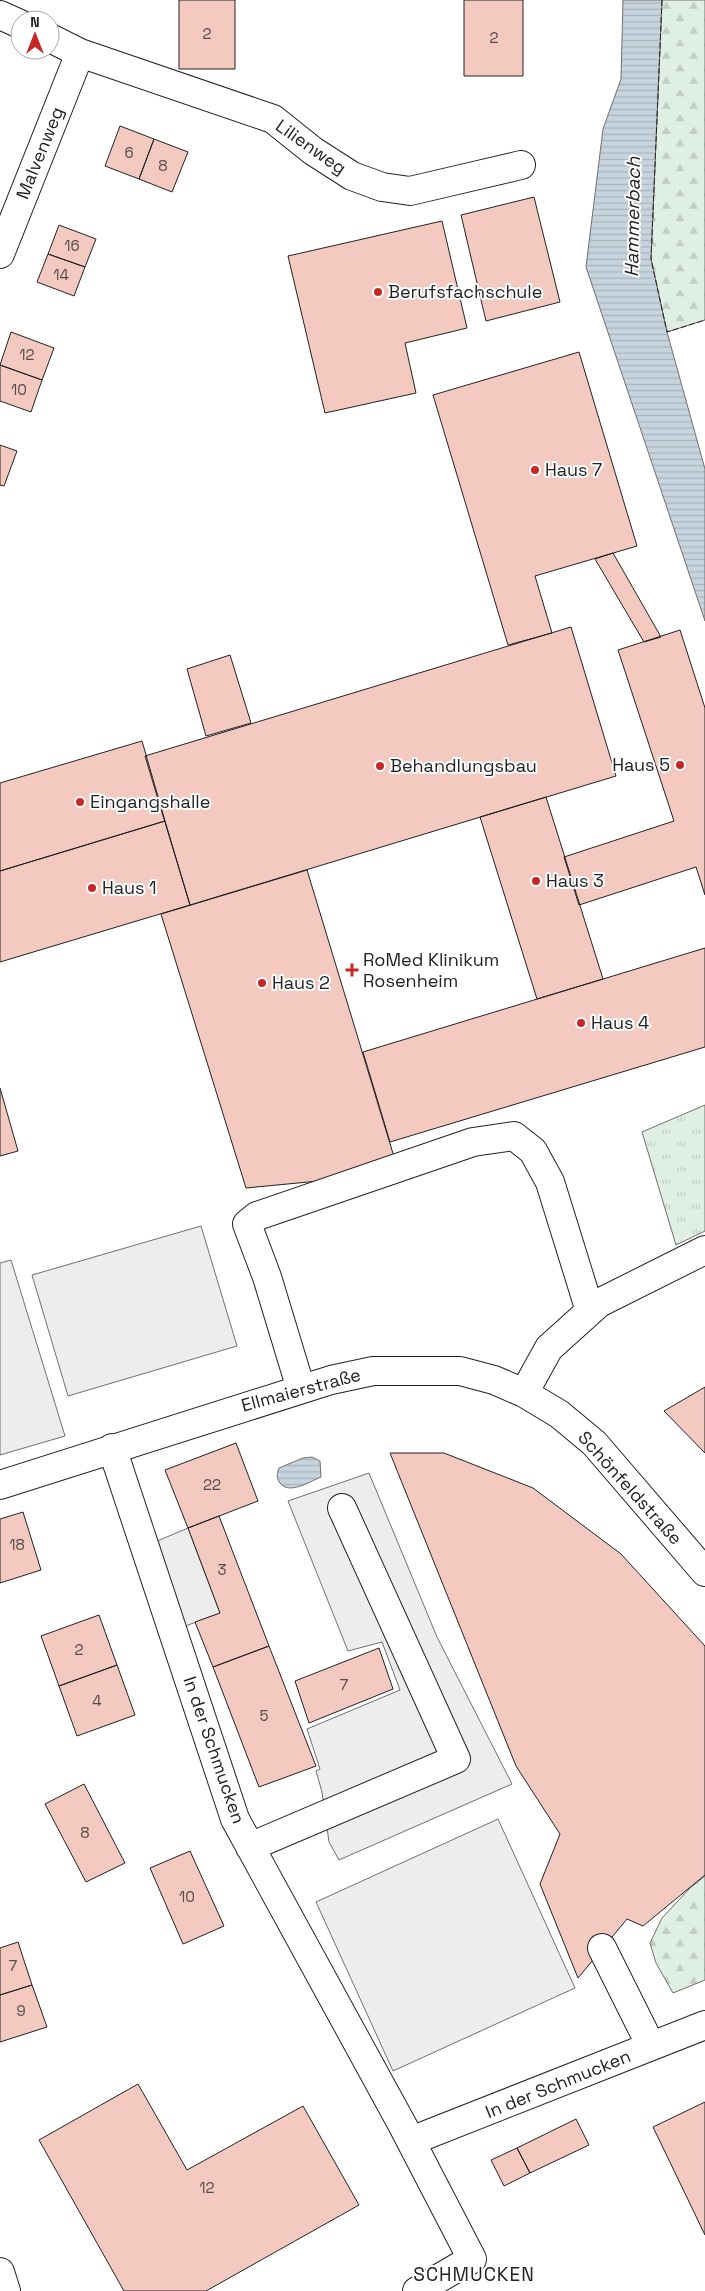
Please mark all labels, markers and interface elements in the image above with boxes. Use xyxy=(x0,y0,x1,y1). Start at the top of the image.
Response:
north arrow xyxy=(10,10,60,60)
text: N xyxy=(30,13,40,31)
house number: 2 xyxy=(202,24,212,43)
house number: 2 xyxy=(489,28,499,47)
street label: Malvenweg xyxy=(11,103,69,202)
street label: Lilienweg xyxy=(271,114,351,179)
house number: 6 xyxy=(124,143,134,162)
house number: 8 xyxy=(158,156,168,175)
water label: Hammerbach xyxy=(619,156,646,277)
house number: 16 xyxy=(64,236,80,255)
house number: 14 xyxy=(53,265,69,284)
place label: Berufsfachschule xyxy=(388,280,542,303)
marker: Berufsfachschule xyxy=(372,286,384,298)
house number: 12 xyxy=(19,345,35,364)
house number: 10 xyxy=(11,380,27,399)
place label: Haus 7 xyxy=(545,458,602,481)
marker: Haus 7 xyxy=(529,464,541,476)
place label: Haus 5 xyxy=(612,753,670,776)
place label: Behandlungsbau xyxy=(390,754,537,777)
marker: Haus 5 xyxy=(674,759,686,771)
marker: Behandlungsbau xyxy=(374,760,386,772)
place label: Eingangshalle xyxy=(90,790,210,813)
marker: Eingangshalle xyxy=(74,796,86,808)
place label: Haus 3 xyxy=(546,869,604,892)
marker: Haus 3 xyxy=(530,875,542,887)
place label: Haus 1 xyxy=(102,876,157,899)
marker: Haus 1 xyxy=(86,882,98,894)
place label: RoMed Klinikum Rosenheim xyxy=(363,948,499,992)
marker: RoMed Klinikum Rosenheim xyxy=(345,963,359,977)
place label: Haus 2 xyxy=(272,971,330,994)
marker: Haus 2 xyxy=(256,977,268,989)
place label: Haus 4 xyxy=(591,1011,649,1034)
marker: Haus 4 xyxy=(575,1017,587,1029)
street label: Ellmaierstraße xyxy=(239,1363,363,1417)
street label: Schönfeldstraße xyxy=(573,1426,688,1549)
house number: 22 xyxy=(203,1475,221,1494)
house number: 18 xyxy=(9,1535,25,1554)
house number: 3 xyxy=(217,1560,227,1579)
house number: 2 xyxy=(74,1640,84,1659)
street label: In der Schmucken xyxy=(178,1673,251,1827)
house number: 7 xyxy=(340,1675,348,1694)
house number: 4 xyxy=(92,1691,102,1710)
house number: 5 xyxy=(260,1706,269,1725)
house number: 8 xyxy=(80,1823,90,1842)
house number: 10 xyxy=(179,1887,195,1906)
house number: 7 xyxy=(9,1956,17,1975)
house number: 9 xyxy=(16,2001,26,2020)
street label: In der Schmucken xyxy=(482,2044,634,2123)
house number: 12 xyxy=(199,2178,215,2197)
district label: SCHMUCKEN xyxy=(413,2262,535,2287)

